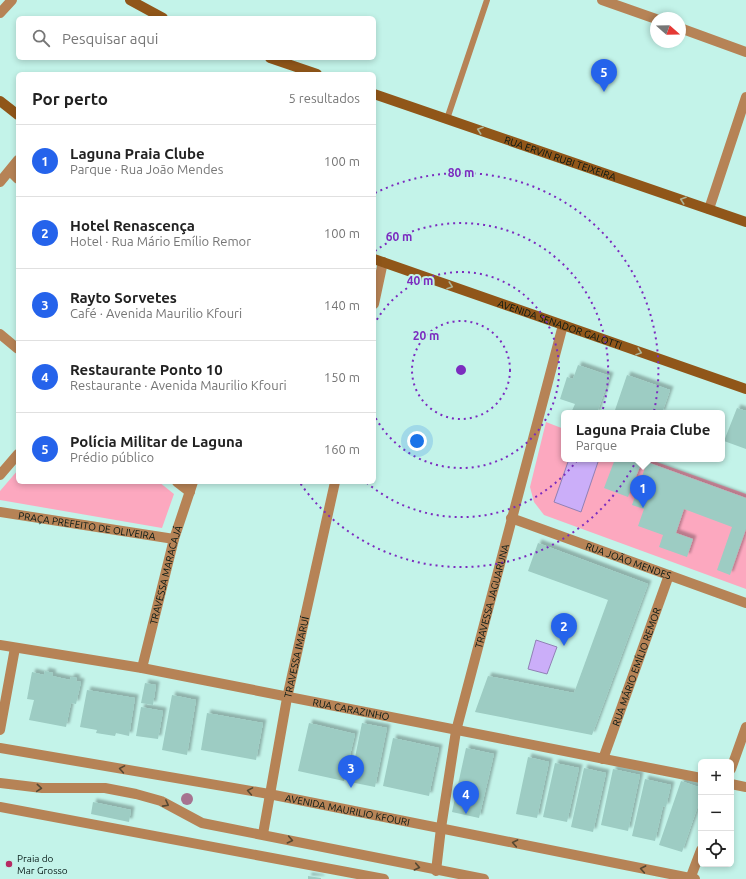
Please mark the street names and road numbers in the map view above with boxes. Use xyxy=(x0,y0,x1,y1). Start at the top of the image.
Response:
street label: RUA ERVIN RUBI TEIXEIRA xyxy=(503,134,618,183)
street label: AVENIDA SENADOR GALOTTI xyxy=(496,298,623,351)
street label: PRAÇA PREFEITO DE OLIVEIRA xyxy=(17,510,157,542)
street label: TRAVESSA MARACAJÁ xyxy=(148,523,184,626)
street label: RUA JOÃO MENDES xyxy=(584,540,673,582)
street label: TRAVESSA JAGUARUNA xyxy=(473,542,511,649)
street label: RUA MÁRIO EMÍLIO REMOR xyxy=(610,606,663,728)
street label: TRAVESSA IMARUÍ xyxy=(282,615,311,699)
street label: RUA CARAZINHO xyxy=(312,697,391,723)
street label: AVENIDA MAURILIO KFOURI xyxy=(284,792,411,828)

